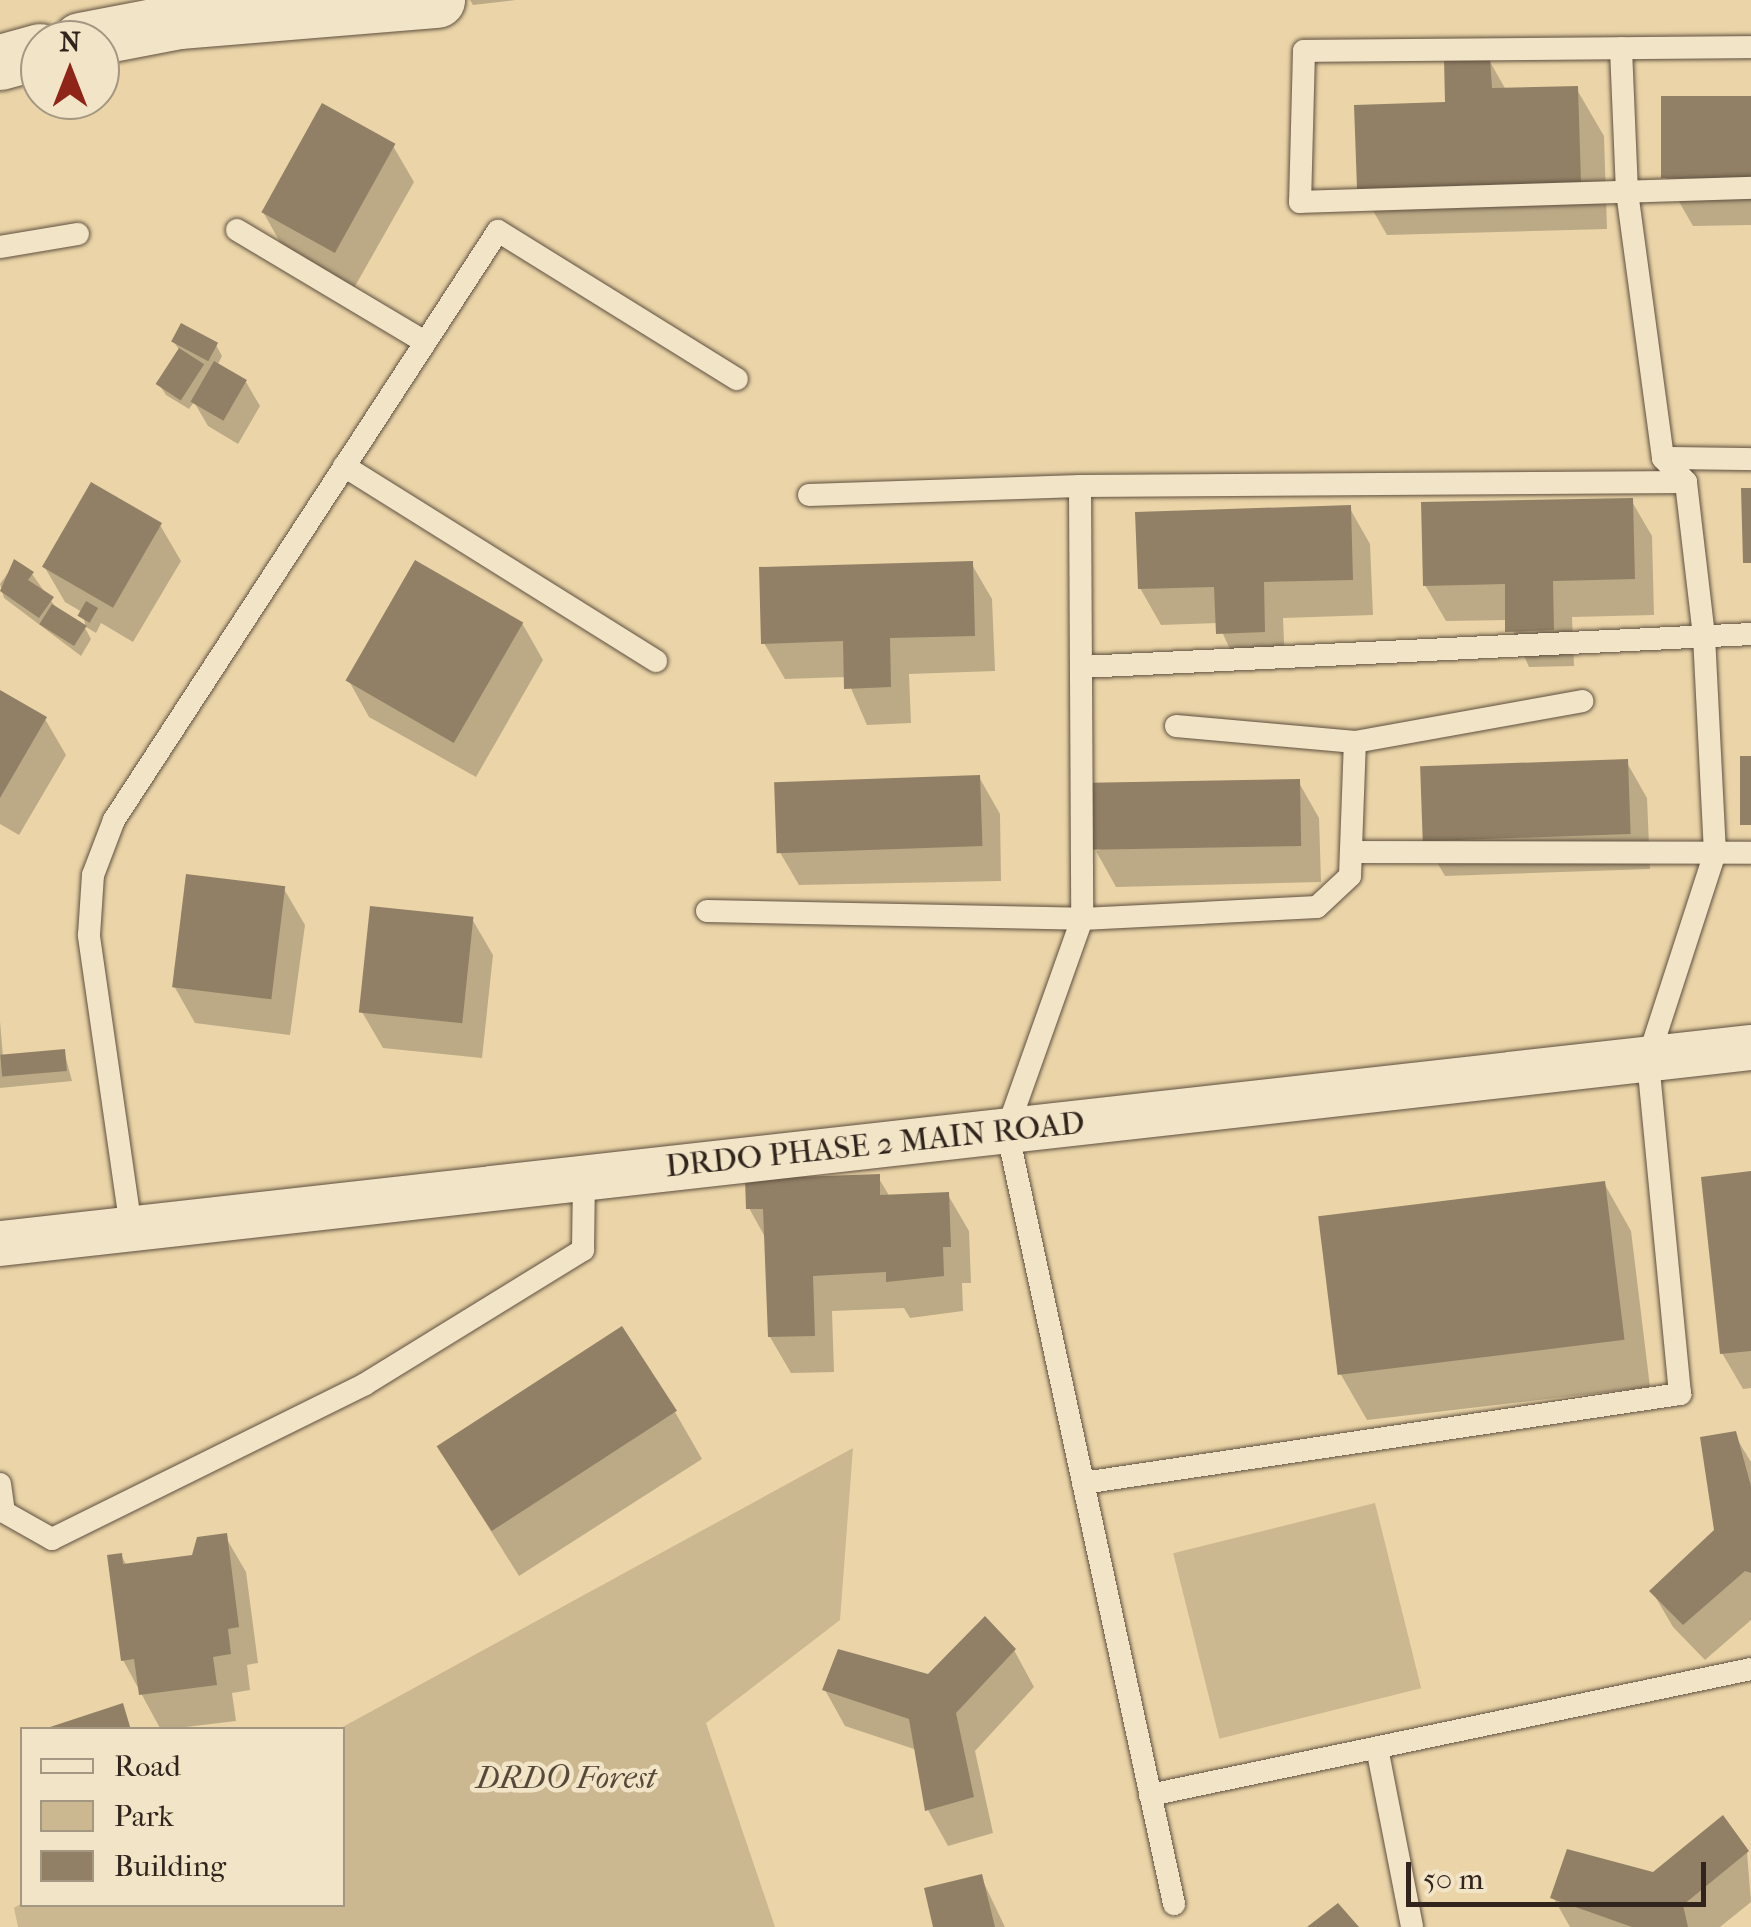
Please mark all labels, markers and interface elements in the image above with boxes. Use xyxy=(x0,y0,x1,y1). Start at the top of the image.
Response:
north arrow xyxy=(20,20,120,120)
text: N xyxy=(59,25,81,58)
street label: DRDO PHASE 2 MAIN ROAD xyxy=(664,1104,1086,1186)
legend xyxy=(20,1727,345,1907)
text: Road xyxy=(114,1749,181,1784)
park label: DRDO Forest xyxy=(476,1759,656,1797)
text: Park xyxy=(114,1799,174,1834)
scale bar xyxy=(1411,1842,1711,1904)
text: Building xyxy=(114,1849,226,1884)
text: 50 m xyxy=(1423,1862,1484,1897)

